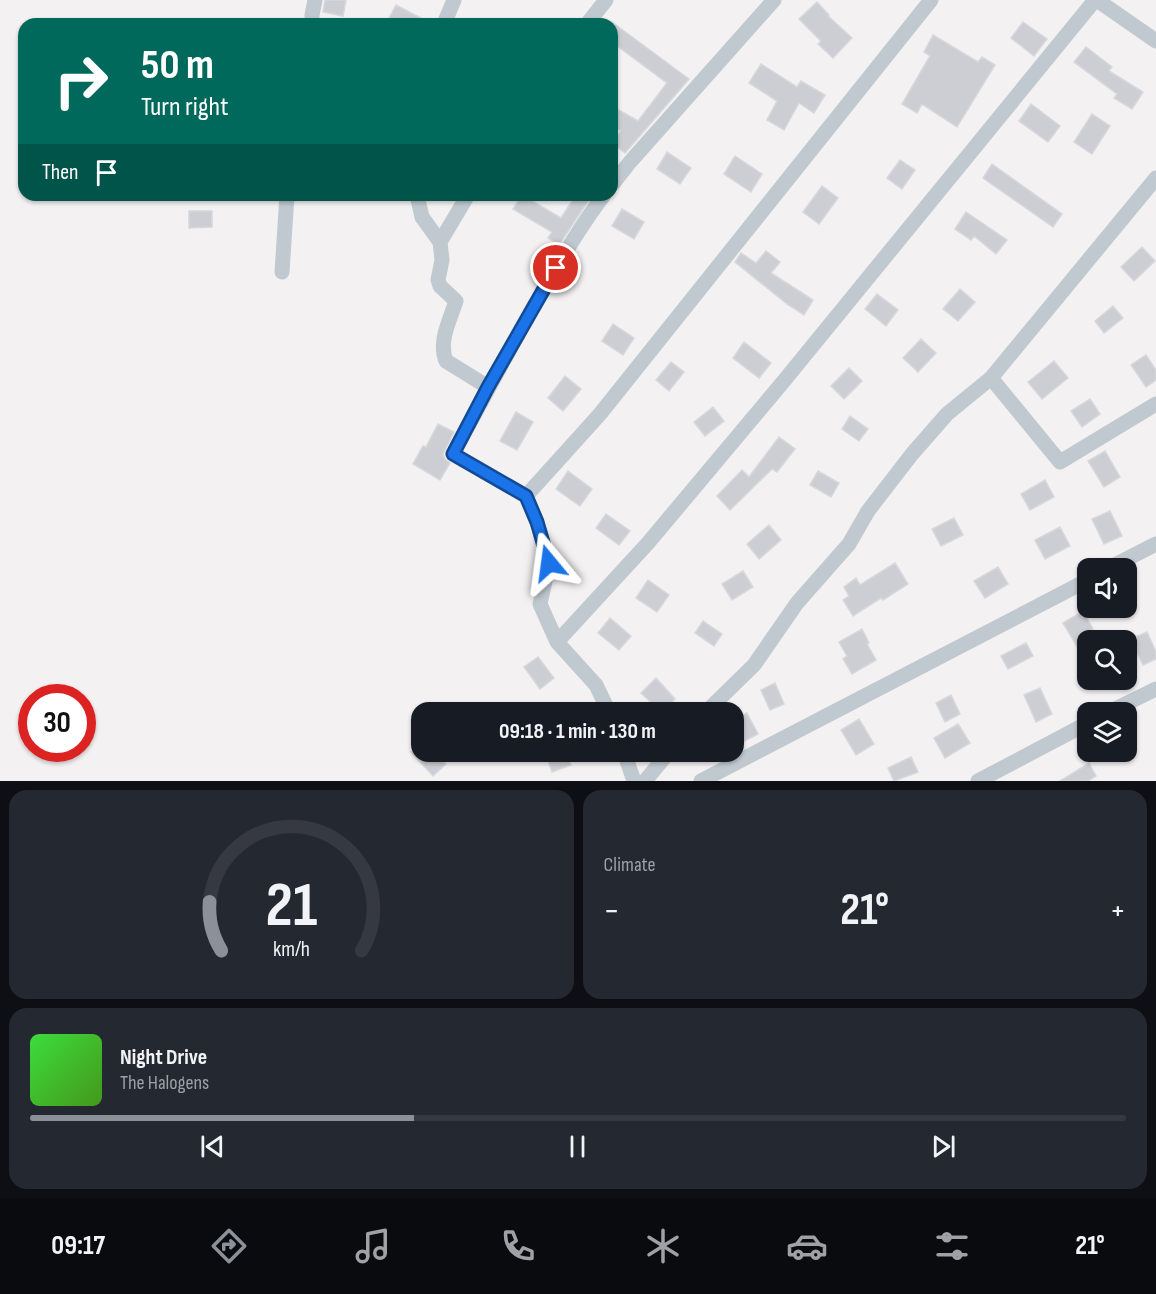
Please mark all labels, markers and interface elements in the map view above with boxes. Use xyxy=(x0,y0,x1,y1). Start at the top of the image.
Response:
text: 50 m xyxy=(141,40,214,91)
icon: right xyxy=(42,42,120,120)
text: Turn right xyxy=(141,91,228,123)
icon: arrive xyxy=(90,156,123,189)
text: Then xyxy=(42,159,78,186)
pin xyxy=(530,242,581,293)
icon: arrive xyxy=(539,251,572,284)
position arrow xyxy=(517,531,581,595)
map controls xyxy=(1077,558,1137,762)
button: sound xyxy=(1077,558,1137,618)
button: search xyxy=(1077,630,1137,690)
speed limit sign: 30 xyxy=(18,684,96,762)
button: layers xyxy=(1077,702,1137,762)
text: 09:18 · 1 min · 130 m xyxy=(499,718,656,745)
text: Climate xyxy=(604,853,656,877)
text: 21 xyxy=(265,869,317,944)
text: 21° xyxy=(840,883,889,938)
text: − xyxy=(604,891,620,931)
text: + xyxy=(1110,891,1126,931)
text: km/h xyxy=(273,938,310,963)
text: Night Drive xyxy=(120,1044,207,1071)
text: The Halogens xyxy=(120,1071,209,1095)
icon: previous xyxy=(196,1130,229,1163)
icon: pause xyxy=(561,1130,594,1163)
icon: next xyxy=(927,1130,960,1163)
icon: directions xyxy=(208,1225,250,1267)
icon: music xyxy=(352,1225,394,1267)
icon: phone xyxy=(497,1225,539,1267)
icon: climate xyxy=(642,1225,684,1267)
icon: car xyxy=(786,1225,828,1267)
icon: filters xyxy=(931,1225,973,1267)
text: 09:17 xyxy=(51,1230,105,1262)
text: 21° xyxy=(1075,1230,1105,1262)

